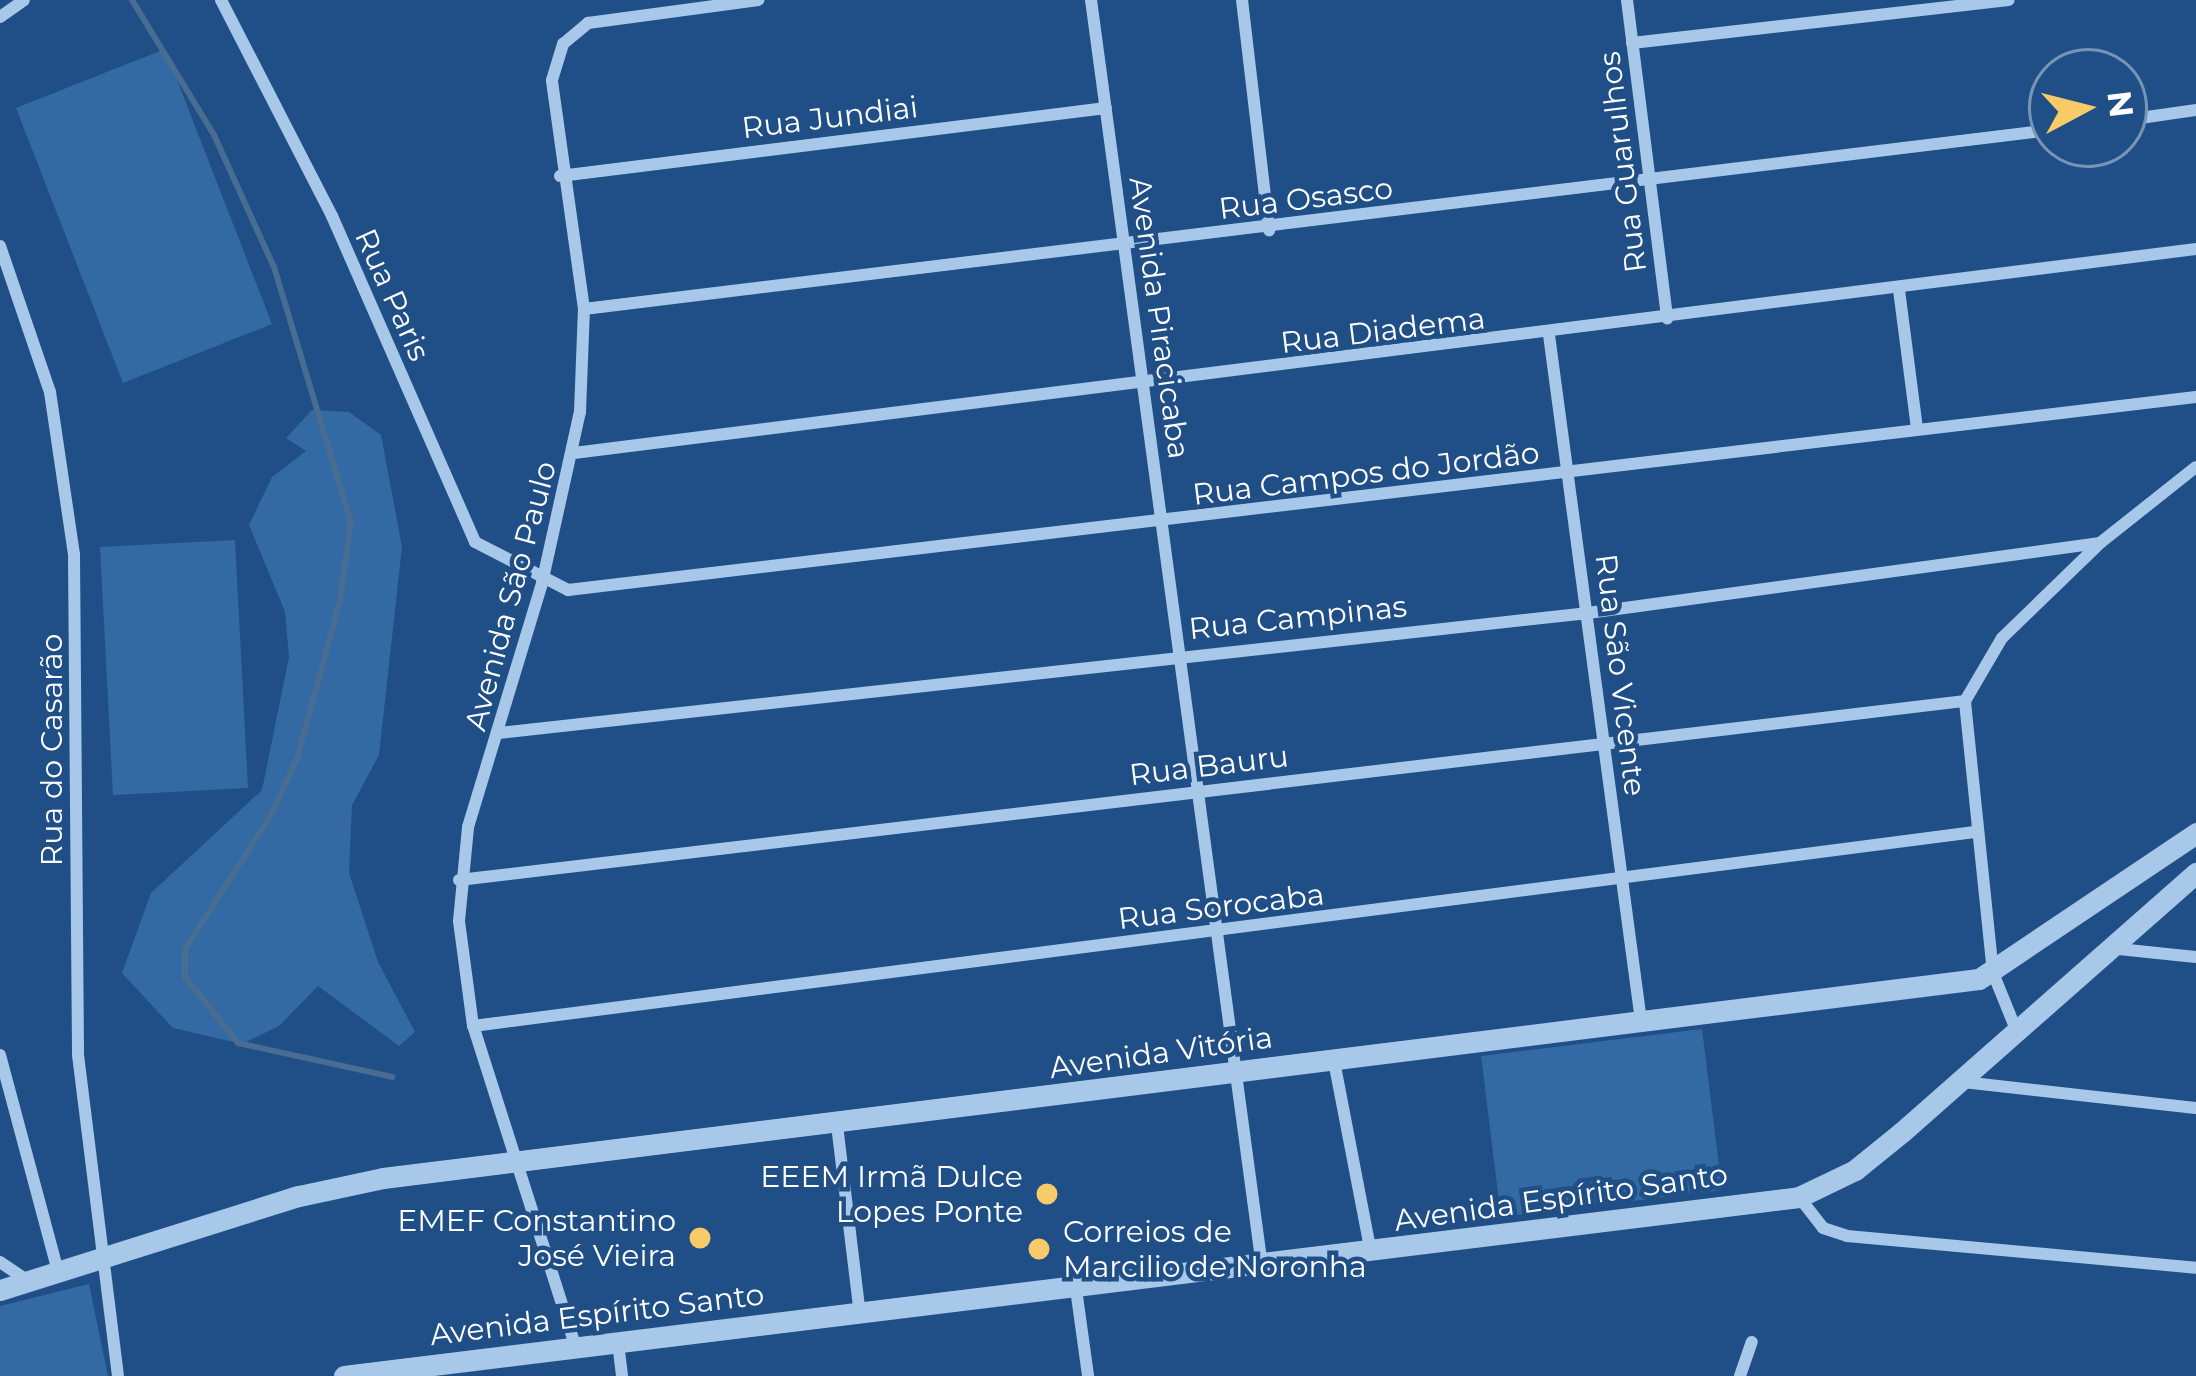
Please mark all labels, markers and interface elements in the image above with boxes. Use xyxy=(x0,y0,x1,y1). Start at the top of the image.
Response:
north arrow xyxy=(2028,48,2148,168)
street label: Rua Guarulhos xyxy=(1592,49,1654,275)
text: N xyxy=(2099,88,2142,120)
street label: Rua Jundiai xyxy=(740,89,920,147)
street label: Rua Osasco xyxy=(1217,170,1395,228)
street label: Avenida Piracicaba xyxy=(1121,175,1197,461)
street label: Rua Paris xyxy=(347,223,437,367)
street label: Rua Diadema xyxy=(1279,301,1487,361)
street label: Rua Campos do Jordão xyxy=(1191,435,1541,513)
street label: Avenida São Paulo xyxy=(458,457,564,735)
street label: Rua São Vicente xyxy=(1587,552,1653,798)
street label: Rua Campinas xyxy=(1187,589,1409,647)
street label: Rua do Casarão xyxy=(34,634,70,866)
street label: Rua Bauru xyxy=(1127,738,1291,794)
street label: Rua Sorocaba xyxy=(1116,876,1326,938)
street label: Avenida Vitória xyxy=(1047,1020,1275,1086)
street label: Avenida Espírito Santo xyxy=(1392,1157,1730,1239)
place label: EEEM Irmã Dulce Lopes Ponte xyxy=(760,1159,1023,1230)
marker: EEEM Irmã Dulce Lopes Ponte xyxy=(1034,1181,1060,1207)
place label: EMEF Constantino José Vieira xyxy=(397,1203,676,1274)
place label: Correios de Marcilio de Noronha xyxy=(1063,1214,1367,1284)
marker: EMEF Constantino José Vieira xyxy=(687,1225,713,1251)
marker: Correios de Marcilio de Noronha xyxy=(1026,1236,1052,1262)
street label: Avenida Espírito Santo xyxy=(428,1277,766,1353)

